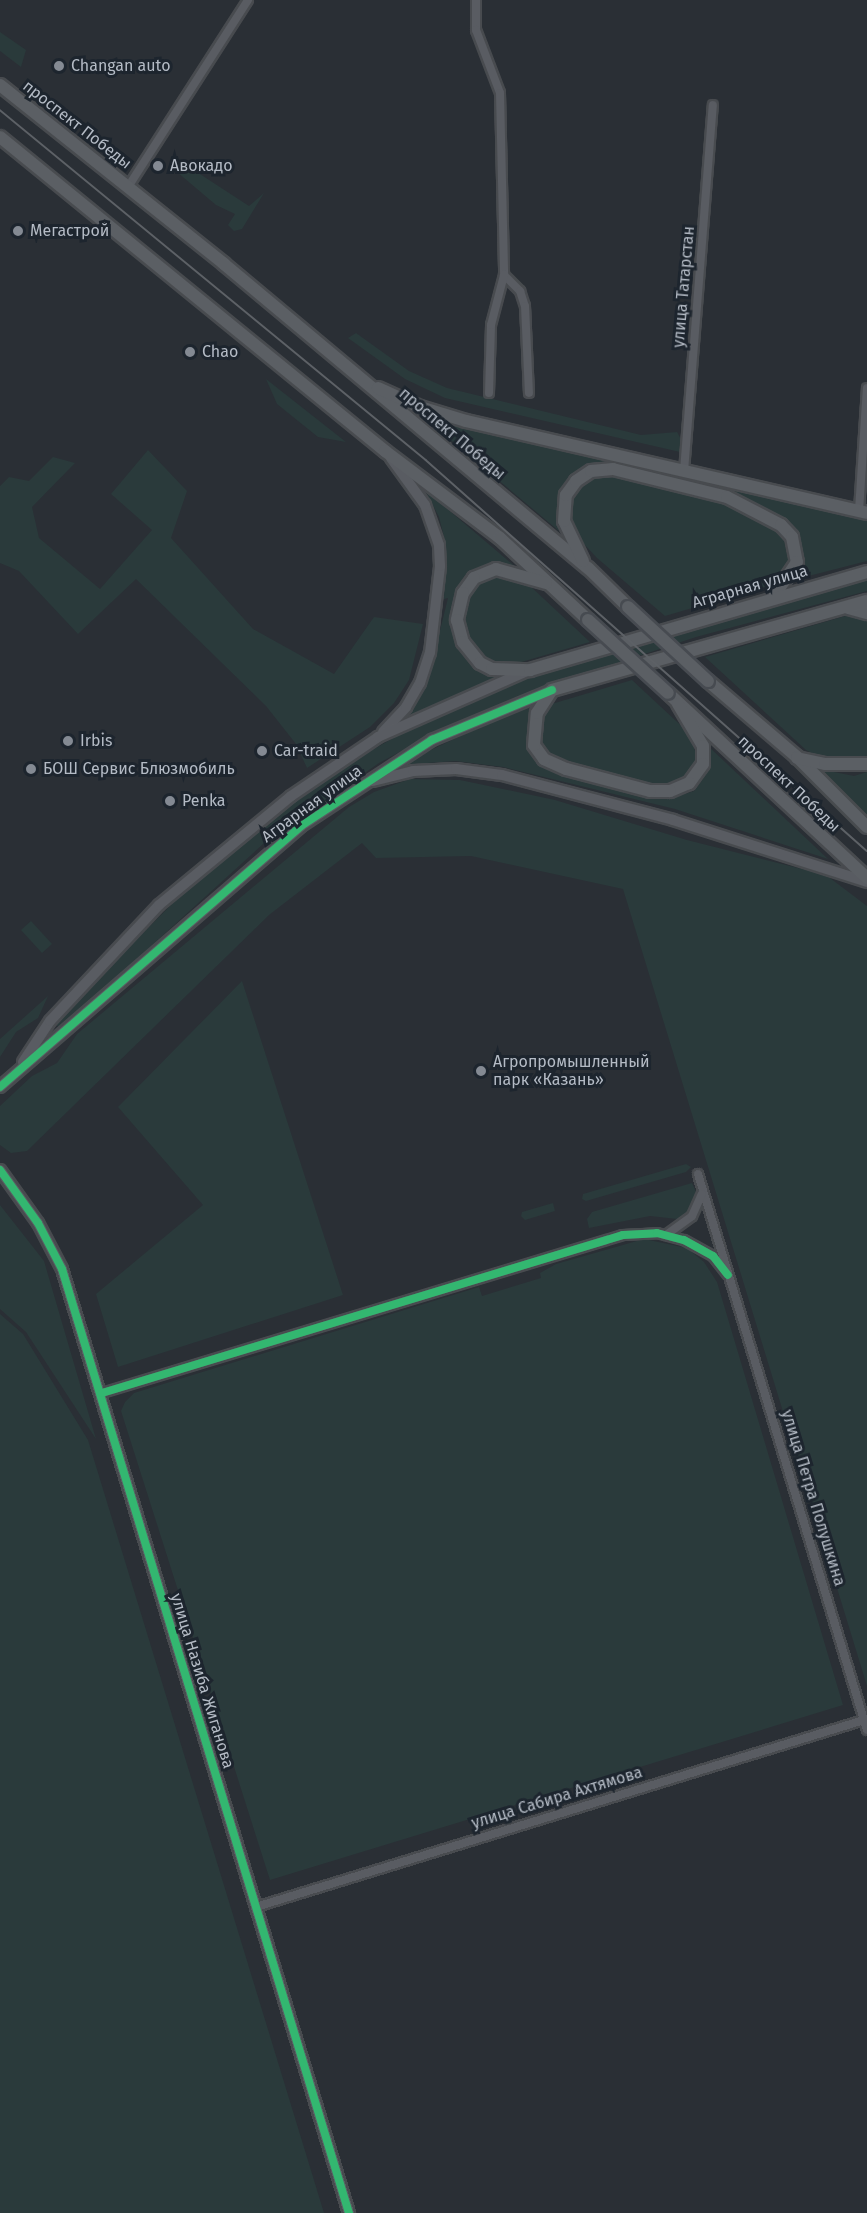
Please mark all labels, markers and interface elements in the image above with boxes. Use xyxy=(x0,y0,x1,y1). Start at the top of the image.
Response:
place label: Changan auto xyxy=(71,56,170,76)
marker: Changan auto xyxy=(52,59,66,73)
street label: проспект Победы xyxy=(19,77,135,173)
place label: Авокадо xyxy=(170,156,232,176)
marker: Авокадо xyxy=(151,159,165,173)
place label: Мегастрой xyxy=(30,221,109,241)
marker: Мегастрой xyxy=(11,224,25,238)
street label: улица Татарстан xyxy=(669,225,699,349)
place label: Chao xyxy=(202,342,238,362)
marker: Chao xyxy=(183,345,197,359)
street label: проспект Победы xyxy=(395,384,509,484)
street label: Аграрная улица xyxy=(690,561,810,613)
place label: Irbis xyxy=(80,731,112,751)
street label: проспект Победы xyxy=(734,732,844,836)
marker: Irbis xyxy=(61,734,75,748)
place label: Car-traid xyxy=(274,741,338,761)
marker: Car-traid xyxy=(255,744,269,758)
place label: БОШ Сервис Блюзмобиль xyxy=(43,759,235,779)
street label: Аграрная улица xyxy=(258,761,366,847)
marker: БОШ Сервис Блюзмобиль xyxy=(24,762,38,776)
place label: Penka xyxy=(182,791,226,811)
marker: Penka xyxy=(163,794,177,808)
place label: Агропромышленный парк «Казань» xyxy=(493,1052,650,1090)
marker: Агропромышленный парк «Казань» xyxy=(474,1064,488,1078)
street label: улица Петра Полушкина xyxy=(777,1408,849,1588)
street label: улица Назиба Жиганова xyxy=(166,1591,238,1771)
street label: улица Сабира Ахтямова xyxy=(469,1763,645,1833)

